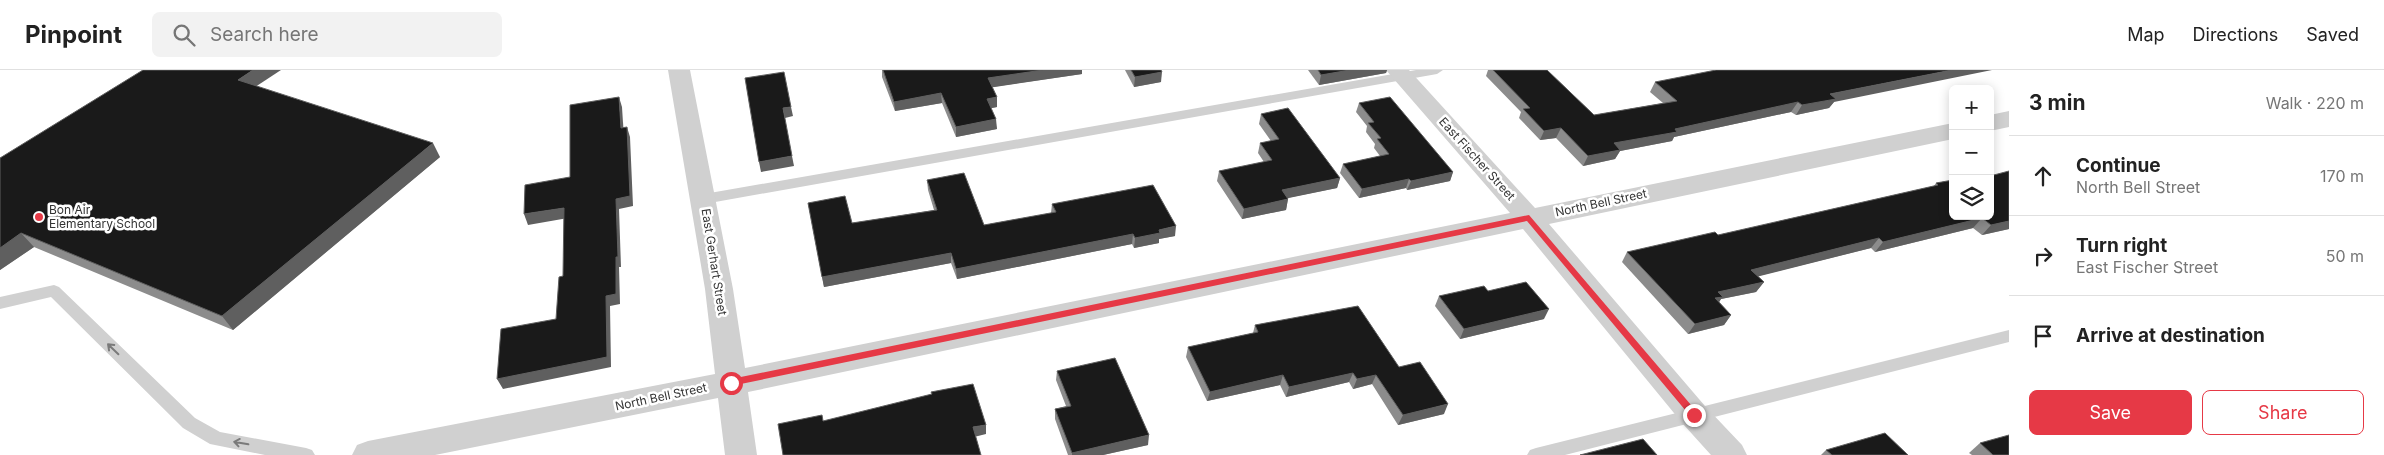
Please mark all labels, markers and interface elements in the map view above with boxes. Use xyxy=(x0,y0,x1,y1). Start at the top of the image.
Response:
search box xyxy=(152,12,502,57)
text: Pinpoint xyxy=(25,20,122,49)
icon: search xyxy=(170,21,198,49)
text: Search here xyxy=(210,23,319,46)
text: Map xyxy=(2127,24,2165,45)
text: Directions xyxy=(2193,24,2278,45)
text: Saved xyxy=(2306,24,2359,45)
map controls xyxy=(1949,85,1994,220)
button: + xyxy=(1949,85,1994,130)
text: 3 min xyxy=(2029,90,2085,115)
text: Walk · 220 m xyxy=(2266,93,2364,113)
street label: East Fischer Street xyxy=(1436,114,1519,203)
button: − xyxy=(1949,130,1994,175)
text: Continue xyxy=(2076,154,2161,177)
icon: ahead xyxy=(2029,162,2057,190)
text: 170 m xyxy=(2320,166,2364,186)
button: layers xyxy=(1949,175,1994,220)
text: North Bell Street xyxy=(2076,177,2200,197)
street label: North Bell Street xyxy=(1554,185,1648,220)
place label: Bon Air Elementary School xyxy=(49,202,155,231)
street label: East Gerhart Street xyxy=(699,207,730,316)
marker: Bon Air Elementary School xyxy=(33,211,45,223)
text: Turn right xyxy=(2076,234,2167,257)
icon: right xyxy=(2029,242,2057,270)
text: 50 m xyxy=(2326,246,2364,266)
text: East Fischer Street xyxy=(2076,257,2218,277)
icon: arrive xyxy=(2029,322,2057,350)
text: Arrive at destination xyxy=(2076,324,2265,347)
one-way arrow xyxy=(107,343,119,355)
route start xyxy=(720,372,743,395)
street label: North Bell Street xyxy=(614,379,708,414)
button: Save xyxy=(2029,390,2192,435)
button: Share xyxy=(2202,390,2364,435)
route end xyxy=(1683,404,1706,427)
one-way arrow xyxy=(233,438,249,448)

